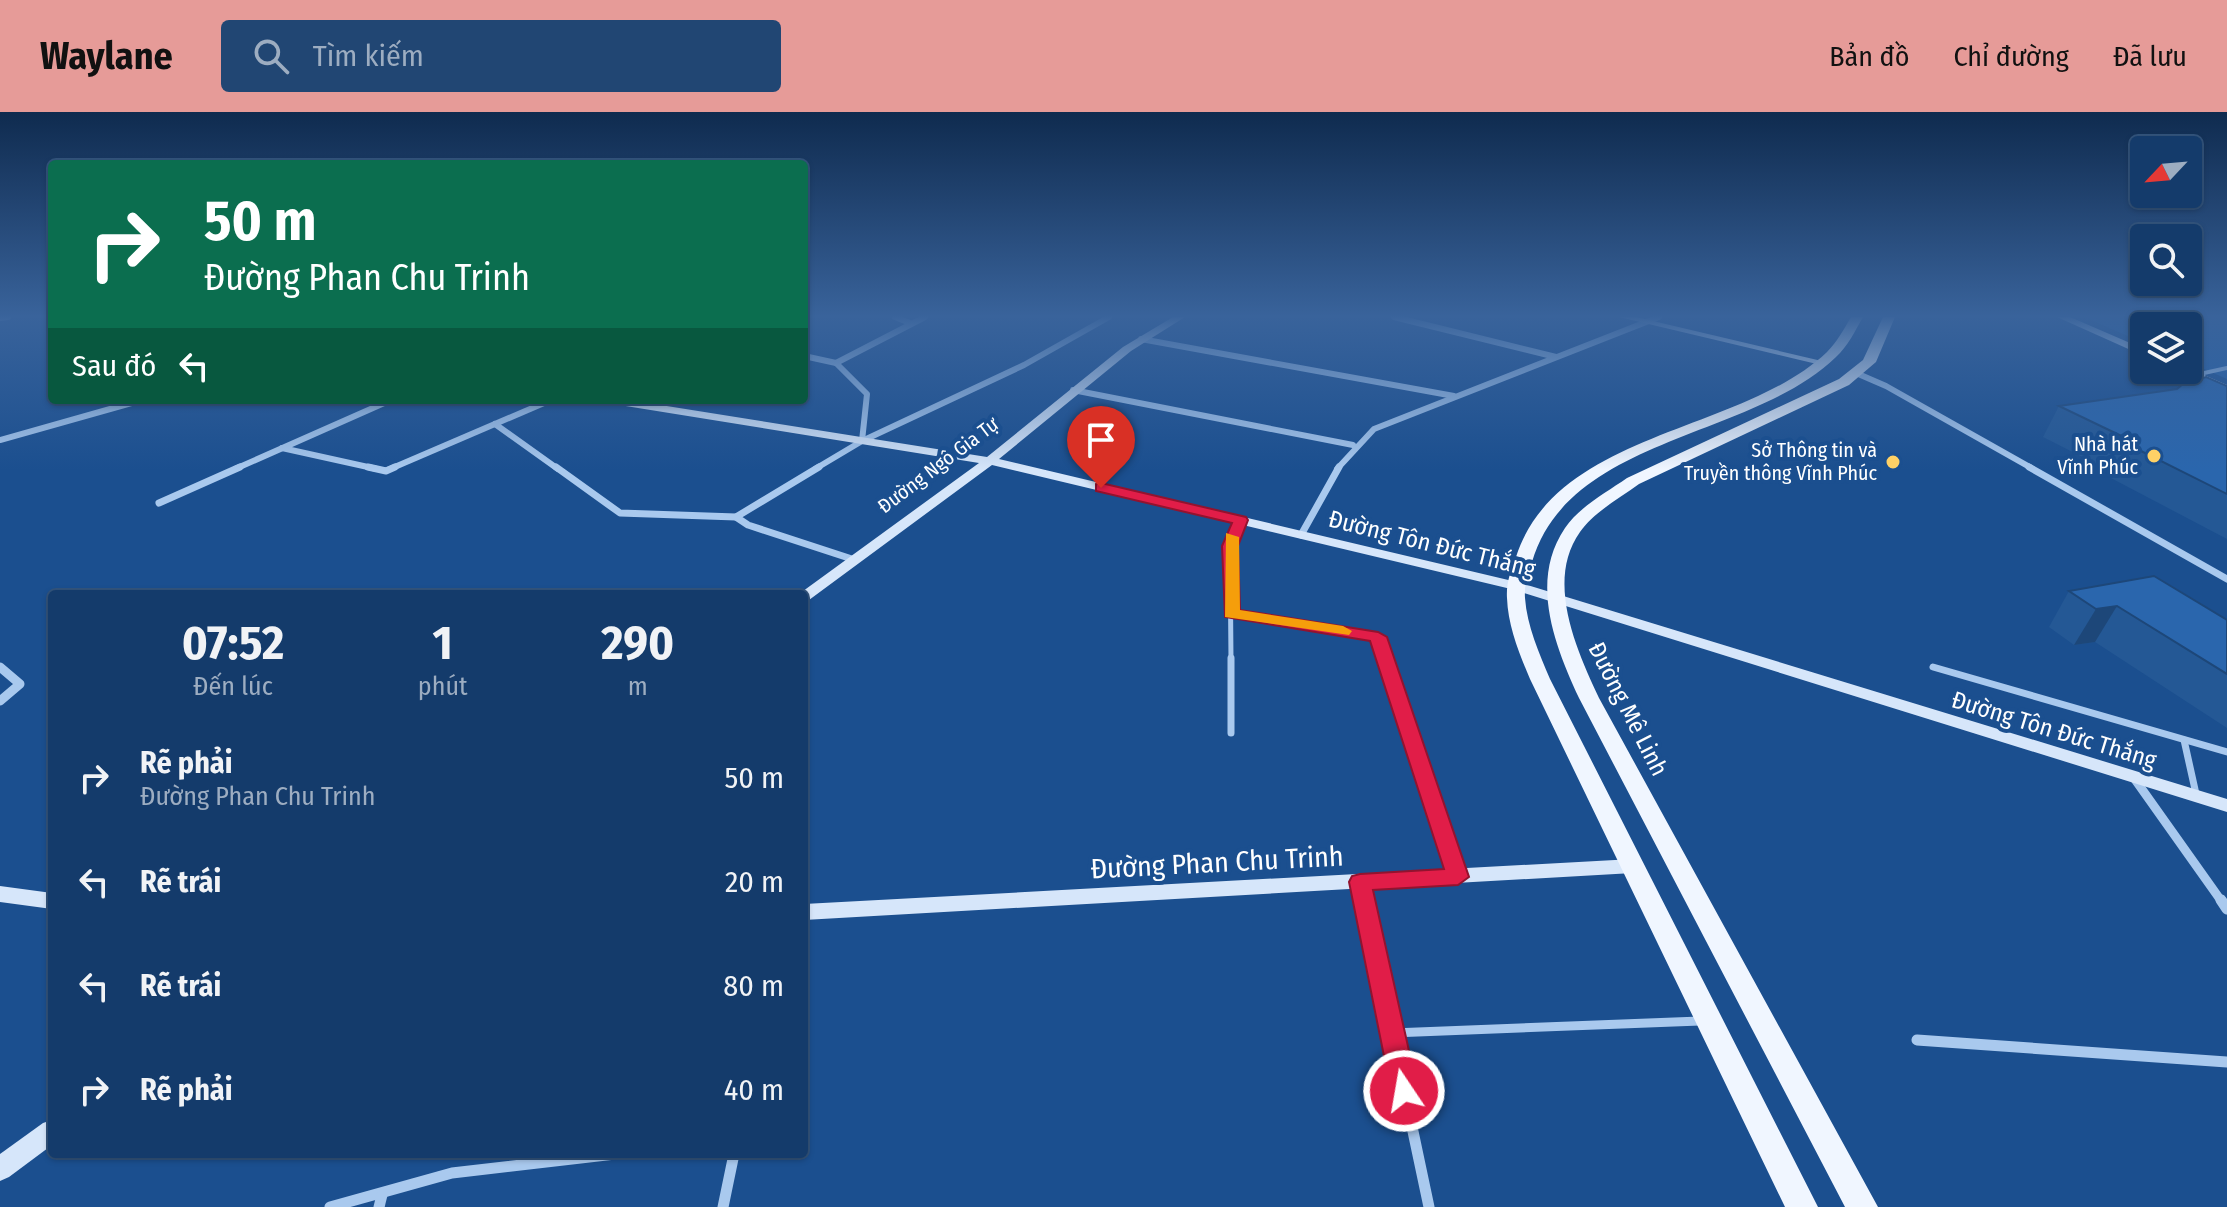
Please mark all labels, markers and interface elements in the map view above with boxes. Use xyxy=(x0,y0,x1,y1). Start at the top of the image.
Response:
search box xyxy=(221,20,781,92)
text: Waylane xyxy=(40,33,173,79)
icon: search xyxy=(249,34,293,78)
text: Tìm kiếm xyxy=(313,38,424,74)
text: Bản đồ xyxy=(1829,40,1909,73)
text: Chỉ đường xyxy=(1953,40,2069,73)
text: Đã lưu xyxy=(2113,40,2187,73)
north arrow xyxy=(2130,136,2202,208)
map controls xyxy=(2130,136,2202,384)
text: 50 m xyxy=(204,188,316,255)
icon: right xyxy=(72,192,176,296)
button: search xyxy=(2130,224,2202,296)
text: Đường Phan Chu Trinh xyxy=(204,256,530,300)
button: layers xyxy=(2130,312,2202,384)
icon: left xyxy=(172,344,216,388)
text: Sau đó xyxy=(72,348,156,384)
pin xyxy=(1067,406,1135,488)
street label: Đường Ngô Gia Tự xyxy=(873,411,1004,518)
icon: arrive xyxy=(1079,418,1123,462)
place label: Nhà hát Vĩnh Phúc xyxy=(2057,432,2138,479)
place label: Sở Thông tin và Truyền thông Vĩnh Phúc xyxy=(1684,438,1877,485)
marker: Nhà hát Vĩnh Phúc xyxy=(2145,447,2163,465)
marker: Sở Thông tin và Truyền thông Vĩnh Phúc xyxy=(1884,453,1902,471)
street label: Đường Tôn Đức Thắng xyxy=(1325,504,1539,583)
text: 07:52 xyxy=(182,614,284,672)
text: 1 xyxy=(433,614,453,672)
text: 290 xyxy=(601,614,674,672)
street label: Đường Mê Linh xyxy=(1582,638,1674,780)
text: Đến lúc xyxy=(193,671,273,702)
text: phút xyxy=(418,671,468,702)
text: m xyxy=(628,671,648,702)
street label: Đường Tôn Đức Thắng xyxy=(1948,685,2161,775)
text: Rẽ phải xyxy=(140,745,233,781)
icon: right xyxy=(72,756,116,800)
text: 50 m xyxy=(724,760,784,796)
text: Đường Phan Chu Trinh xyxy=(140,781,375,812)
street label: Đường Phan Chu Trinh xyxy=(1090,839,1344,886)
icon: left xyxy=(72,860,116,904)
text: Rẽ trái xyxy=(140,864,221,900)
text: 20 m xyxy=(725,864,784,900)
icon: left xyxy=(72,964,116,1008)
text: Rẽ trái xyxy=(140,968,221,1004)
text: 80 m xyxy=(723,968,784,1004)
position arrow xyxy=(1362,1049,1446,1133)
icon: right xyxy=(72,1068,116,1112)
text: Rẽ phải xyxy=(140,1072,233,1108)
text: 40 m xyxy=(724,1072,784,1108)

